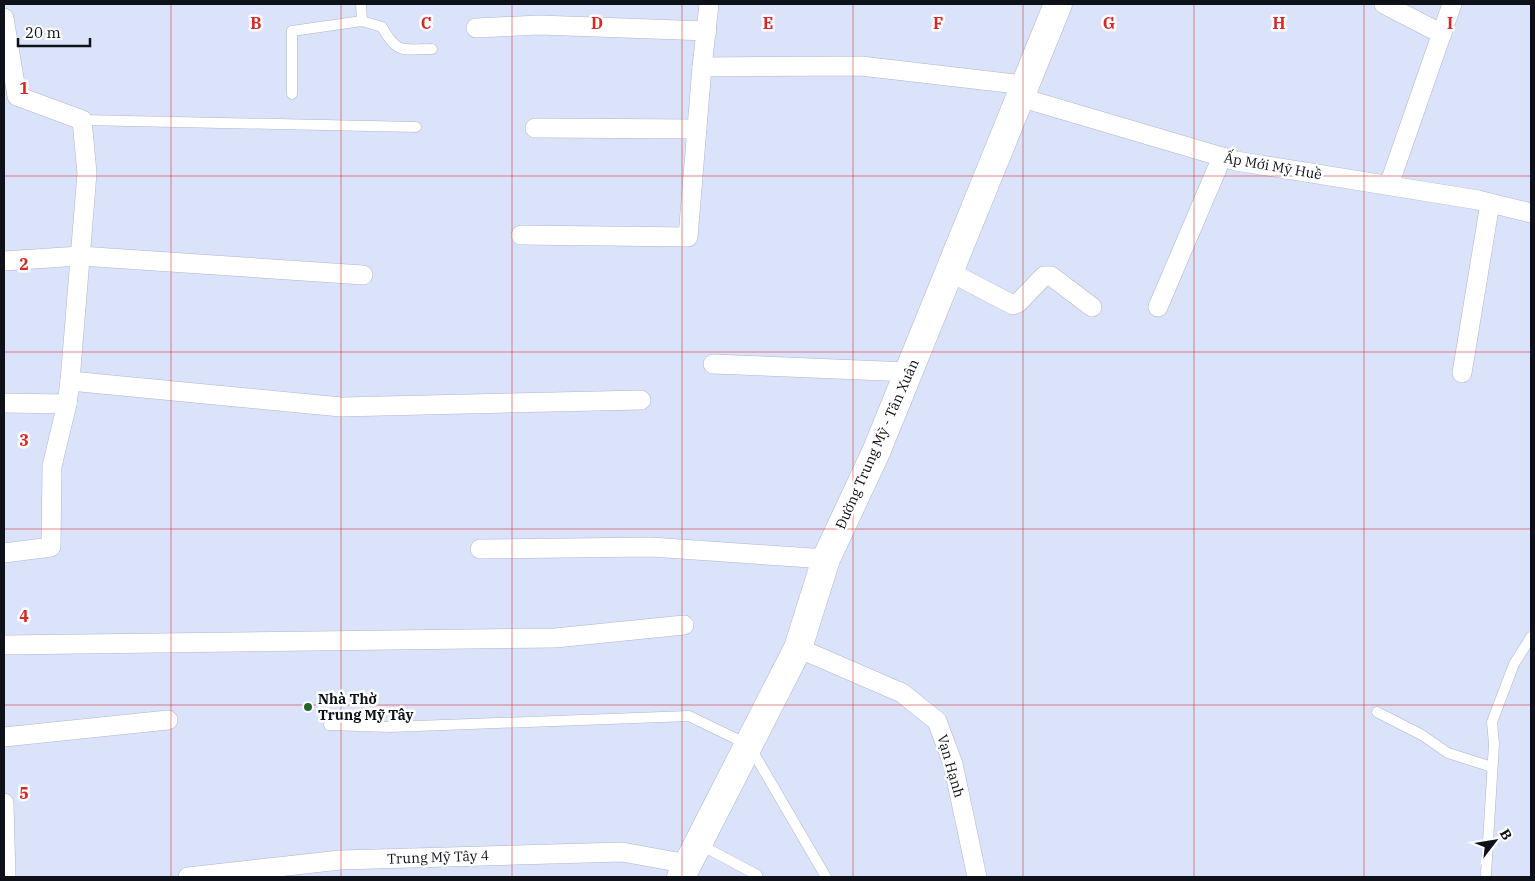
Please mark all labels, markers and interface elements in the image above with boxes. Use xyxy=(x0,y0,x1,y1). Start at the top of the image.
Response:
text: B xyxy=(250,13,262,33)
text: C xyxy=(421,13,431,33)
text: D xyxy=(591,13,603,33)
text: E xyxy=(763,13,773,33)
text: F xyxy=(933,13,943,33)
text: G xyxy=(1103,13,1115,33)
text: H xyxy=(1273,13,1286,33)
text: I xyxy=(1447,13,1453,33)
scale bar xyxy=(18,15,90,47)
text: 20 m xyxy=(25,23,61,42)
text: 1 xyxy=(19,78,29,98)
street label: Ấp Mới Mỹ Huề xyxy=(1223,146,1324,183)
text: 2 xyxy=(19,254,29,274)
street label: Đường Trung Mỹ - Tân Xuân xyxy=(831,356,923,532)
text: 3 xyxy=(19,430,29,450)
text: 4 xyxy=(19,606,29,626)
place label: Nhà Thờ Trung Mỹ Tây xyxy=(318,690,414,724)
marker: Nhà Thờ Trung Mỹ Tây xyxy=(302,701,314,713)
street label: Vạn Hạnh xyxy=(933,732,969,800)
text: 5 xyxy=(19,783,29,803)
north arrow xyxy=(1470,816,1520,866)
text: B xyxy=(1496,825,1516,843)
street label: Trung Mỹ Tây 4 xyxy=(387,846,489,868)

